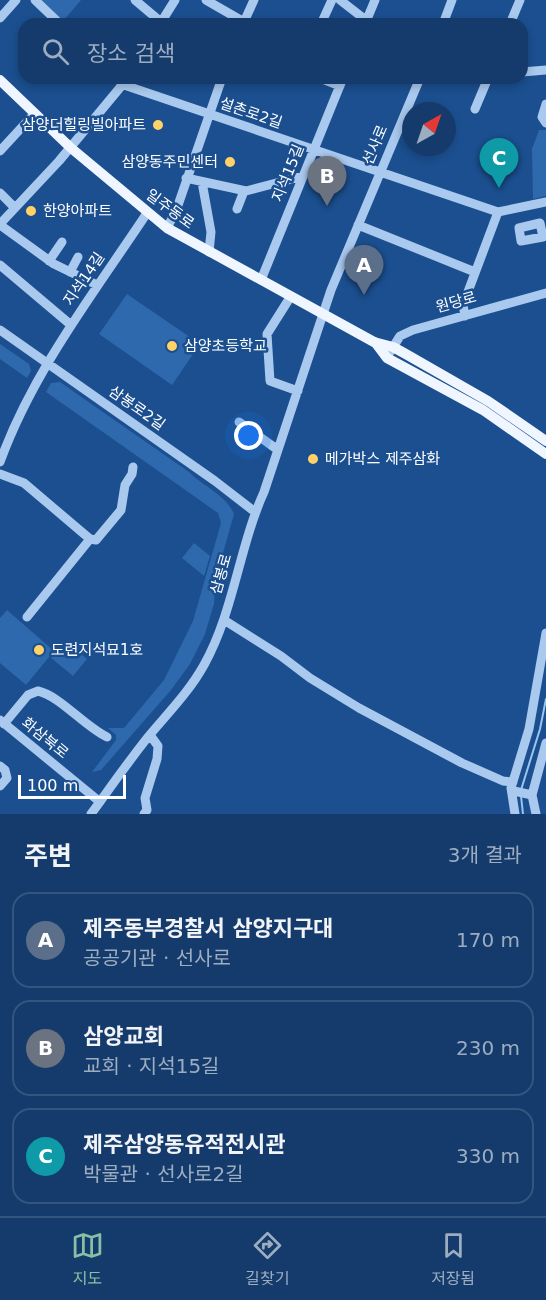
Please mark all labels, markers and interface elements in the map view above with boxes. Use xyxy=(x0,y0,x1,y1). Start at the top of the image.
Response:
search box xyxy=(18,18,528,84)
icon: search xyxy=(39,35,72,68)
text: 장소 검색 xyxy=(87,41,175,66)
street label: 설촌로2길 xyxy=(217,94,285,132)
north arrow xyxy=(402,102,456,156)
place label: 삼양더힐링빌아파트 xyxy=(22,116,146,134)
marker: 삼양더힐링빌아파트 xyxy=(151,118,165,132)
street label: 선사로 xyxy=(359,122,391,168)
pin: C xyxy=(480,138,518,188)
street label: 지석15길 xyxy=(268,142,308,204)
place label: 삼양동주민센터 xyxy=(121,153,218,171)
marker: 삼양동주민센터 xyxy=(223,155,237,169)
pin: B xyxy=(308,156,346,206)
street label: 일주동로 xyxy=(142,185,198,233)
place label: 한양아파트 xyxy=(43,202,112,220)
marker: 한양아파트 xyxy=(24,204,38,218)
pin: A xyxy=(344,246,384,295)
street label: 지석14길 xyxy=(60,249,108,309)
street label: 원당로 xyxy=(434,288,478,316)
place label: 삼양초등학교 xyxy=(184,337,267,355)
marker: 삼양초등학교 xyxy=(165,339,179,353)
street label: 삼봉로2길 xyxy=(105,382,169,434)
your location xyxy=(234,421,263,450)
place label: 메가박스 제주삼화 xyxy=(325,450,440,468)
marker: 메가박스 제주삼화 xyxy=(306,452,320,466)
street label: 삼봉로 xyxy=(207,552,235,596)
place label: 도련지석묘1호 xyxy=(51,641,143,659)
marker: 도련지석묘1호 xyxy=(32,643,46,657)
street label: 화삼북로 xyxy=(18,714,72,762)
scale bar xyxy=(18,772,126,800)
text: 100 m xyxy=(27,776,78,795)
text: 주변 xyxy=(24,841,72,871)
text: 3개 결과 xyxy=(448,843,522,867)
text: 제주동부경찰서 삼양지구대 xyxy=(83,916,334,941)
text: A xyxy=(38,928,53,952)
text: 170 m xyxy=(456,928,520,952)
text: 공공기관 · 선사로 xyxy=(83,946,231,970)
text: 삼양교회 xyxy=(83,1024,164,1049)
text: B xyxy=(38,1036,53,1060)
text: 230 m xyxy=(456,1036,520,1060)
text: 교회 · 지석15길 xyxy=(83,1054,220,1078)
text: 제주삼양동유적전시관 xyxy=(83,1132,285,1157)
text: C xyxy=(38,1144,53,1168)
text: 330 m xyxy=(456,1144,520,1168)
text: 박물관 · 선사로2길 xyxy=(83,1162,244,1186)
tab: 지도 xyxy=(71,1229,104,1289)
tab: 길찾기 xyxy=(245,1229,289,1289)
tab: 저장됨 xyxy=(431,1229,475,1289)

